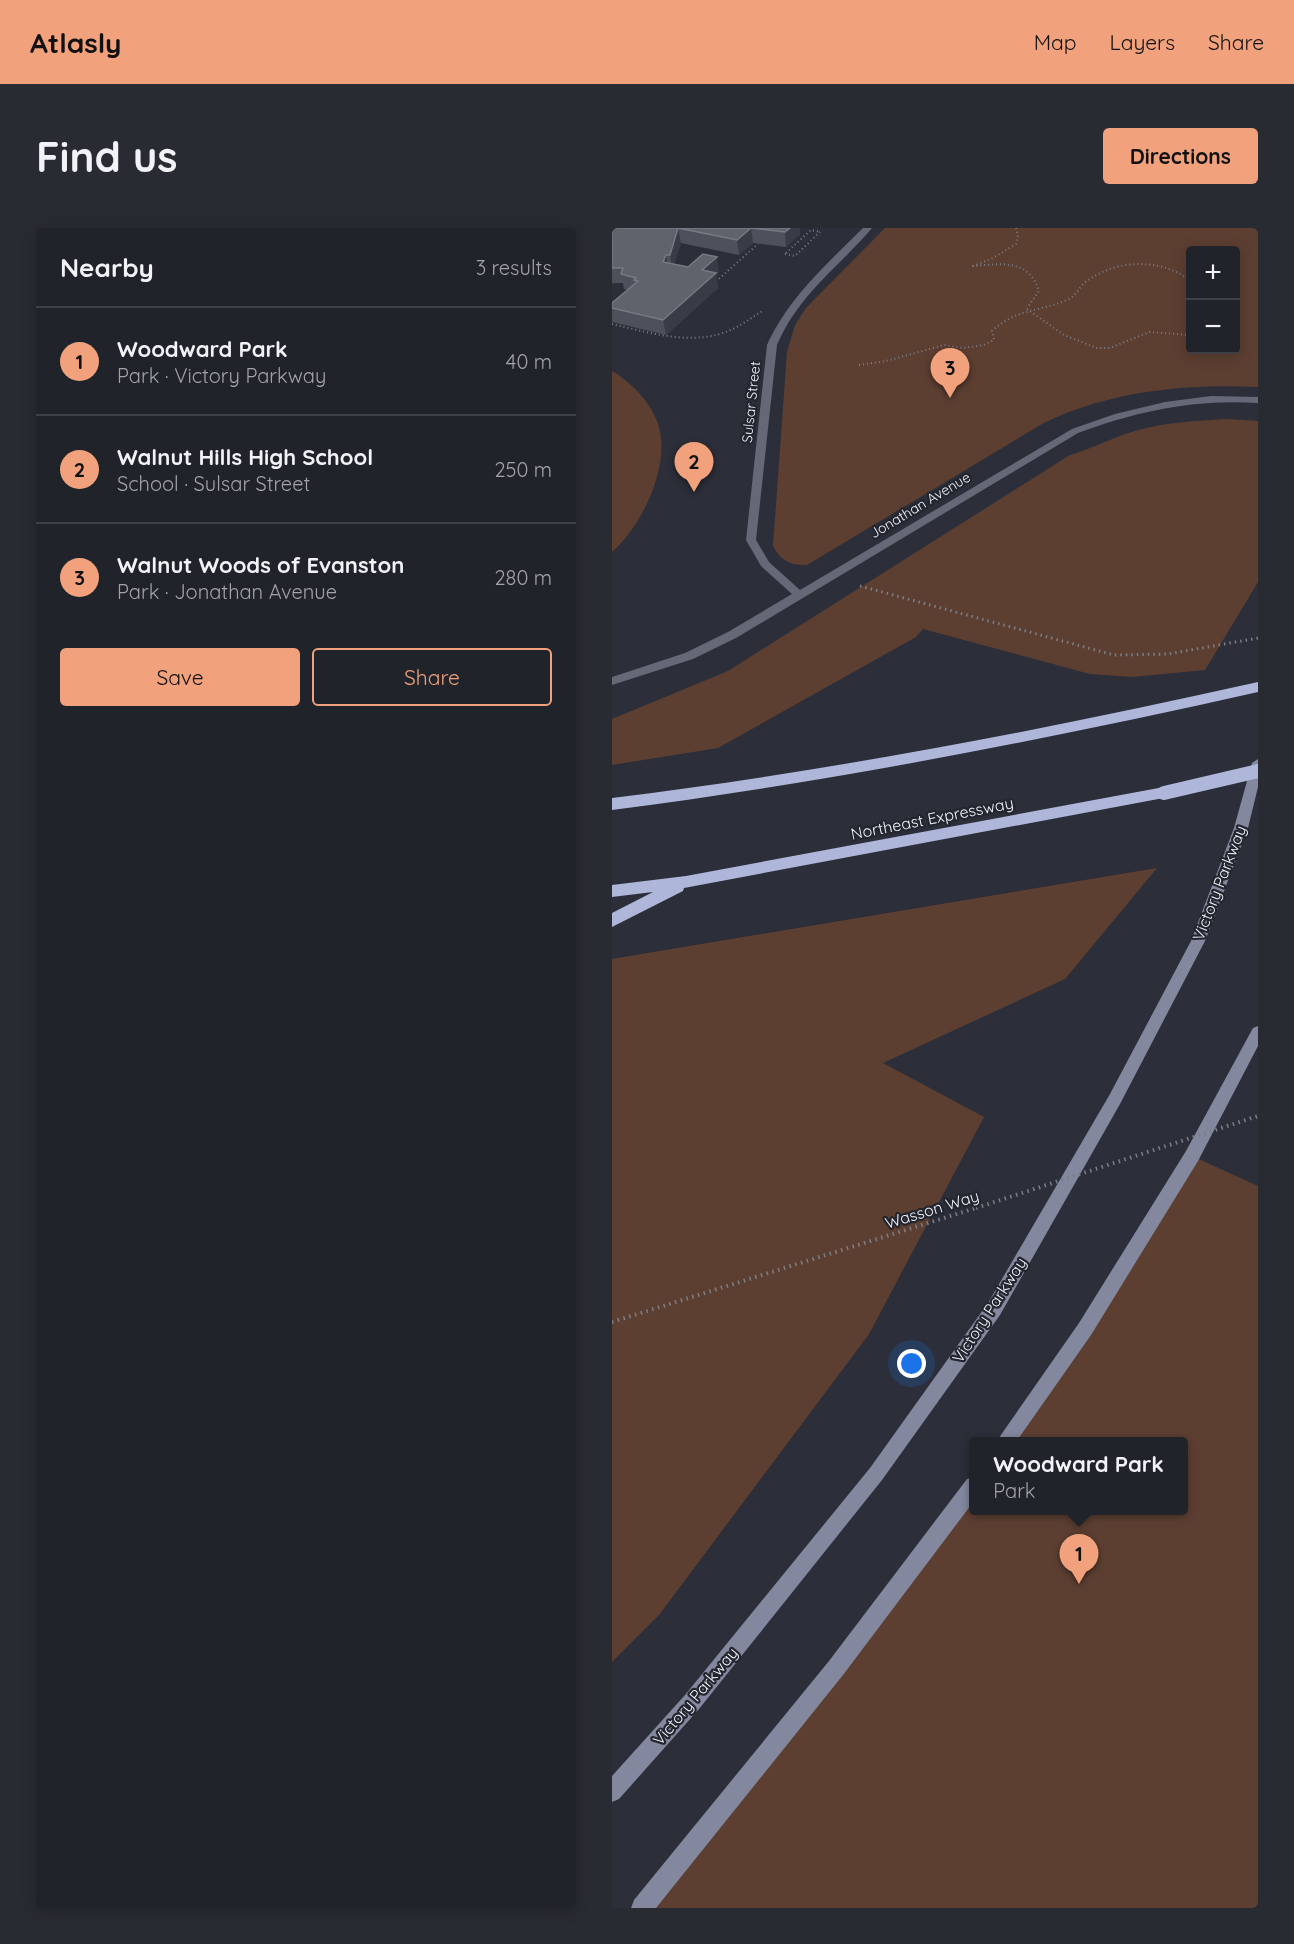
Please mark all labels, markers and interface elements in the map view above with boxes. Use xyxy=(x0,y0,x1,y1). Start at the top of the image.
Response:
text: Atlasly xyxy=(30,25,121,60)
text: Map xyxy=(1034,29,1077,55)
text: Layers xyxy=(1110,29,1175,55)
text: Share xyxy=(1208,29,1264,55)
button: Directions xyxy=(1103,128,1258,184)
text: Find us xyxy=(36,130,178,183)
map controls xyxy=(1186,246,1240,354)
button: + xyxy=(1186,246,1240,300)
text: Nearby xyxy=(60,251,154,284)
text: 3 results xyxy=(476,255,552,280)
button: − xyxy=(1186,300,1240,354)
text: Woodward Park xyxy=(117,335,288,363)
pin: 3 xyxy=(930,348,970,398)
text: 1 xyxy=(76,349,83,374)
text: 40 m xyxy=(506,349,552,374)
street label: Sulsar Street xyxy=(738,360,764,444)
text: Park · Victory Parkway xyxy=(117,363,326,388)
pin: 2 xyxy=(674,442,713,492)
text: Walnut Hills High School xyxy=(117,443,373,471)
text: 2 xyxy=(74,457,85,482)
text: 250 m xyxy=(494,457,552,482)
street label: Jonathan Avenue xyxy=(866,468,974,542)
text: School · Sulsar Street xyxy=(117,471,310,496)
text: Walnut Woods of Evanston xyxy=(117,551,404,579)
text: 3 xyxy=(74,565,85,590)
text: 280 m xyxy=(495,565,552,590)
text: Park · Jonathan Avenue xyxy=(117,579,337,604)
button: Save xyxy=(60,648,300,706)
button: Share xyxy=(312,648,552,706)
street label: Northeast Expressway xyxy=(849,792,1015,844)
street label: Victory Parkway xyxy=(1188,823,1250,943)
street label: Wasson Way xyxy=(883,1185,981,1233)
street label: Victory Parkway xyxy=(947,1254,1031,1366)
your location xyxy=(897,1349,926,1378)
popup xyxy=(969,1437,1188,1515)
text: Woodward Park xyxy=(993,1450,1164,1478)
text: Park xyxy=(993,1478,1036,1503)
pin: 1 xyxy=(1060,1534,1098,1584)
street label: Victory Parkway xyxy=(648,1643,742,1749)

